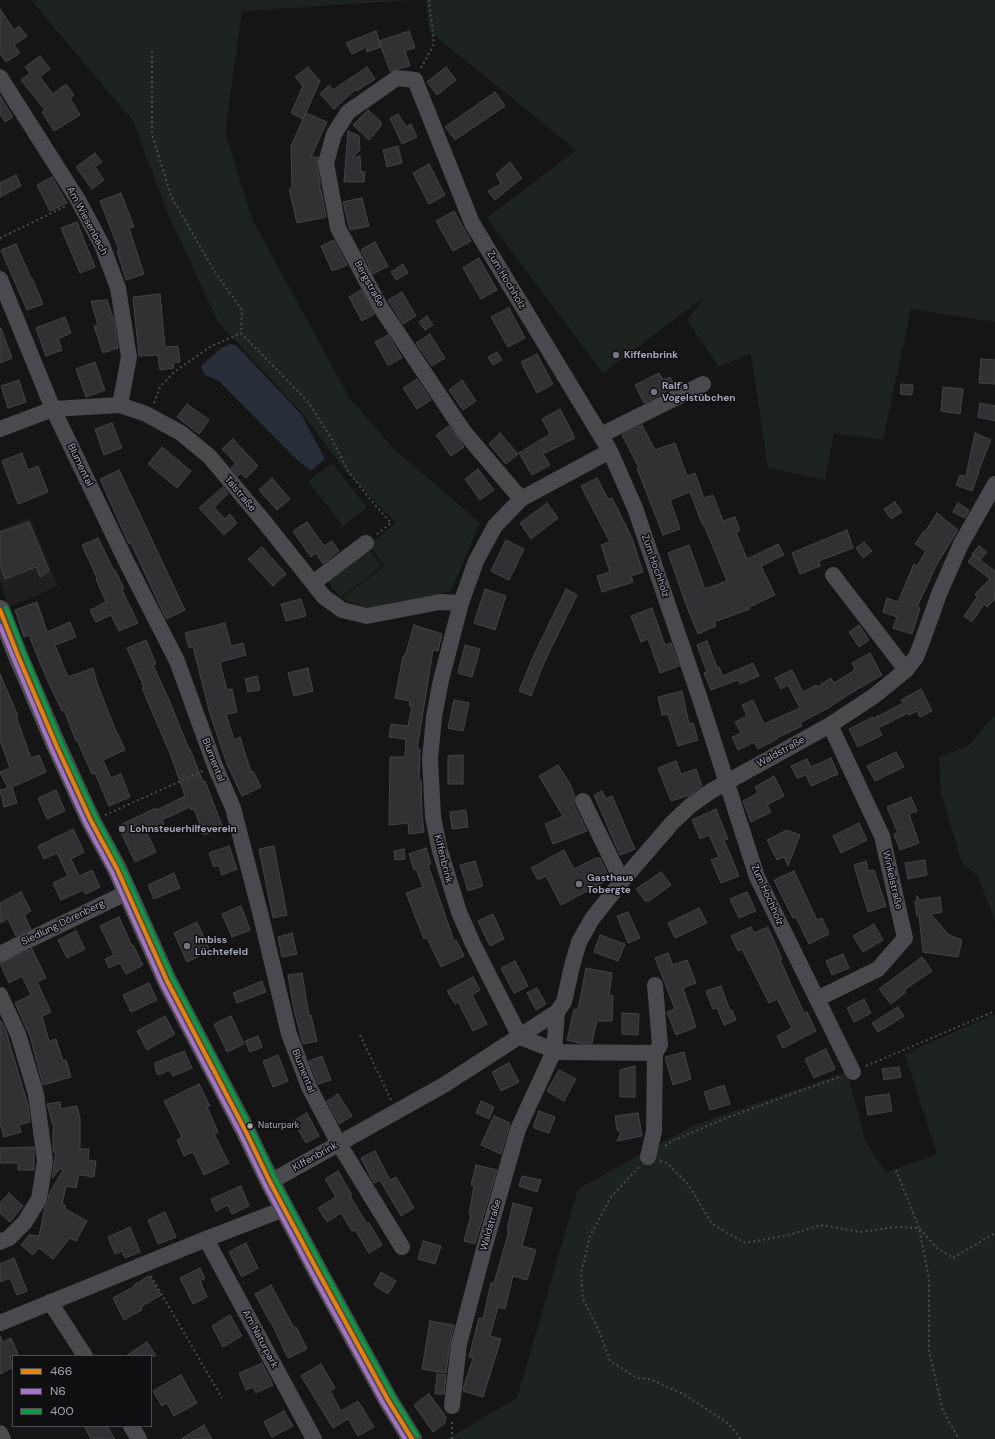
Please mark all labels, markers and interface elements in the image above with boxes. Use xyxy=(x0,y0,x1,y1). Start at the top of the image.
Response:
street label: Am Wiesenbach xyxy=(64,185,110,257)
street label: Zum Hochholz xyxy=(484,249,528,311)
street label: Bergstraße xyxy=(351,259,387,309)
place label: Kiffenbrink xyxy=(624,349,678,361)
marker: Kiffenbrink xyxy=(611,350,621,360)
place label: Ralf´s Vogelstübchen xyxy=(662,380,735,404)
marker: Ralf´s Vogelstübchen xyxy=(649,387,659,397)
street label: Blumental xyxy=(65,442,95,488)
street label: Talstraße xyxy=(222,474,258,514)
street label: Zum Hochholz xyxy=(639,533,671,599)
street label: Waldstraße xyxy=(755,734,807,770)
street label: Blumental xyxy=(199,736,227,784)
place label: Lohnsteuerhilfeverein xyxy=(130,823,237,835)
marker: Lohnsteuerhilfeverein xyxy=(117,824,127,834)
street label: Kiffenbrink xyxy=(431,834,455,884)
street label: Winkelstraße xyxy=(879,849,905,911)
street label: Zum Hochholz xyxy=(748,863,786,927)
place label: Gasthaus Tobergte xyxy=(587,872,634,896)
marker: Gasthaus Tobergte xyxy=(574,879,584,889)
street label: Siedlung Dörenberg xyxy=(20,898,106,948)
place label: Imbiss Lüchtefeld xyxy=(195,934,248,958)
marker: Imbiss Lüchtefeld xyxy=(182,941,192,951)
street label: Blumental xyxy=(289,1047,317,1095)
marker: Naturpark xyxy=(245,1121,255,1131)
place label: Naturpark xyxy=(258,1121,299,1131)
street label: Kiffenbrink xyxy=(290,1140,340,1174)
street label: Waldstraße xyxy=(478,1198,504,1252)
street label: Am Naturpark xyxy=(240,1308,280,1370)
legend xyxy=(12,1355,152,1427)
text: 466 xyxy=(50,1363,72,1379)
text: N6 xyxy=(50,1383,66,1399)
text: 400 xyxy=(50,1403,74,1419)

